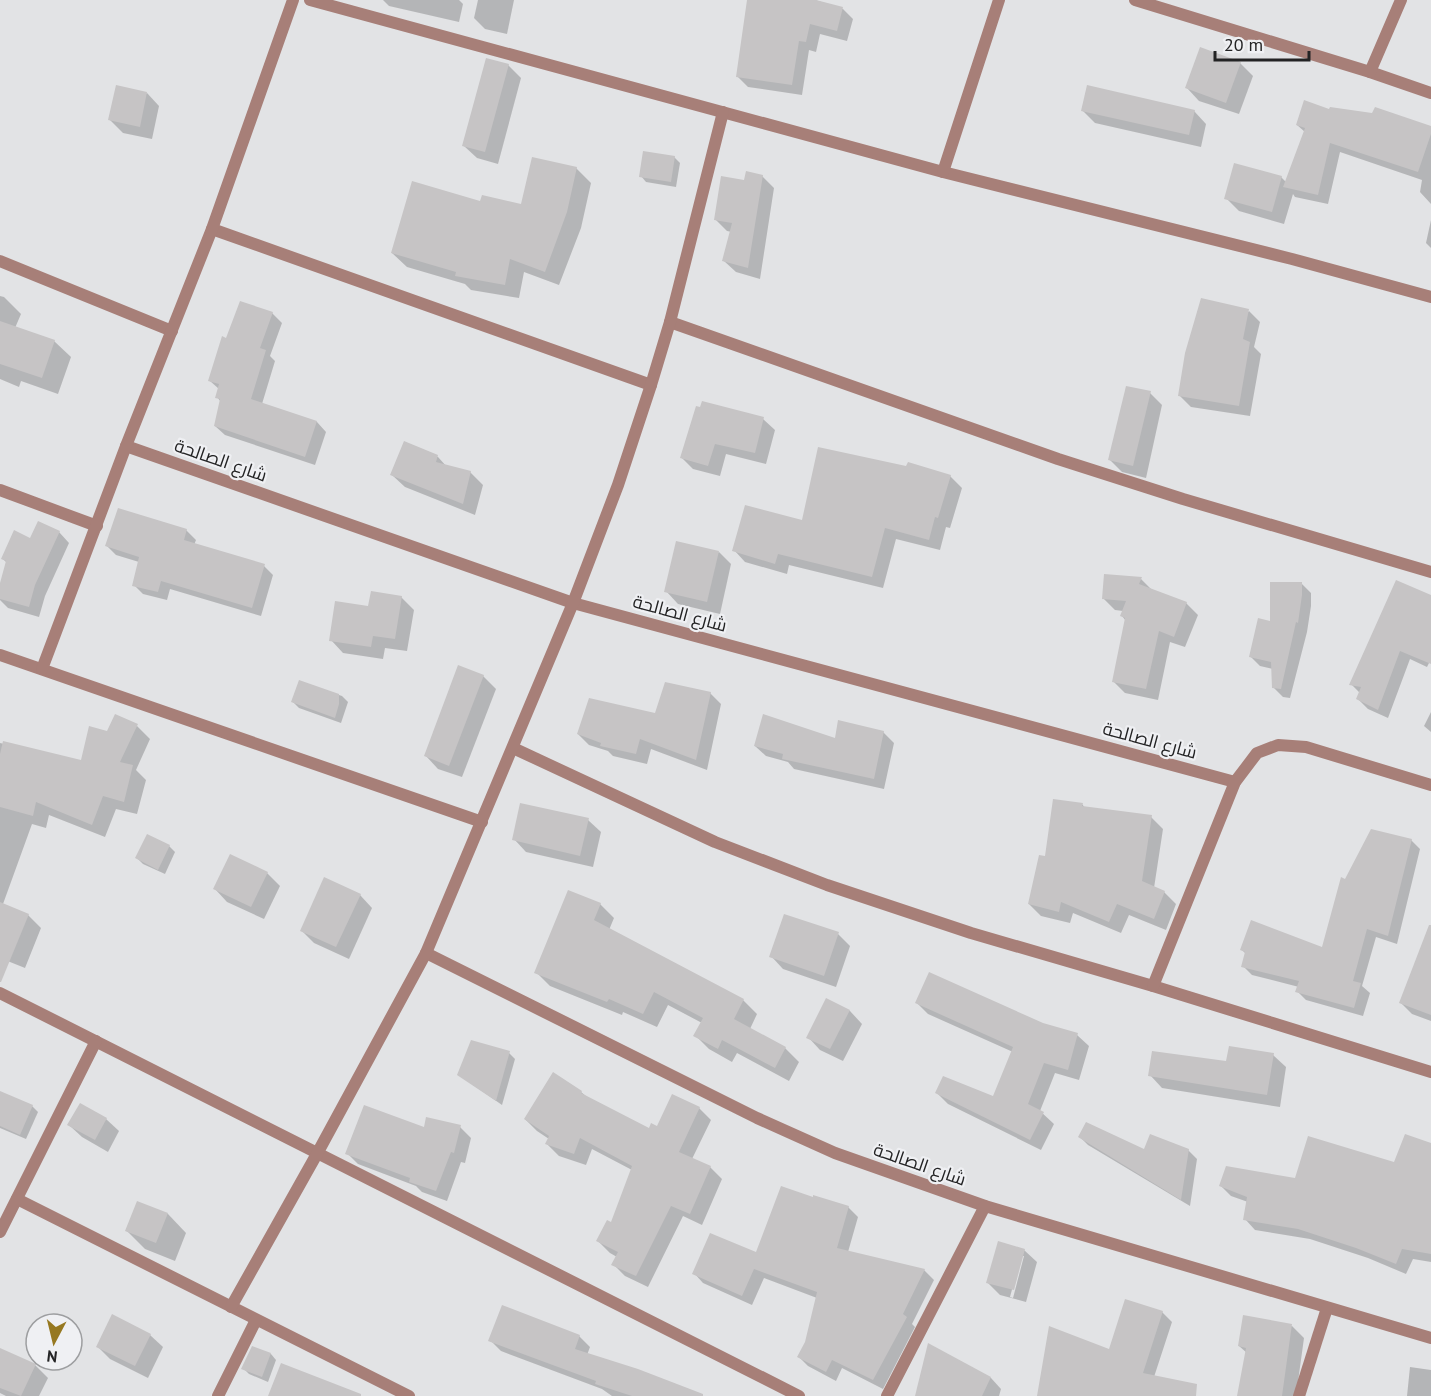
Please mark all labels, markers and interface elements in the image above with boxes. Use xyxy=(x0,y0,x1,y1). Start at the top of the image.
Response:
scale bar xyxy=(1215,24,1310,62)
text: 20 m xyxy=(1224,33,1263,56)
street label: شارع الصالحة xyxy=(171,433,270,488)
street label: شارع الصالحة xyxy=(630,589,730,638)
street label: شارع الصالحة xyxy=(1100,716,1200,765)
street label: شارع الصالحة xyxy=(870,1137,969,1192)
north arrow xyxy=(24,1312,84,1372)
text: N xyxy=(46,1346,59,1367)

